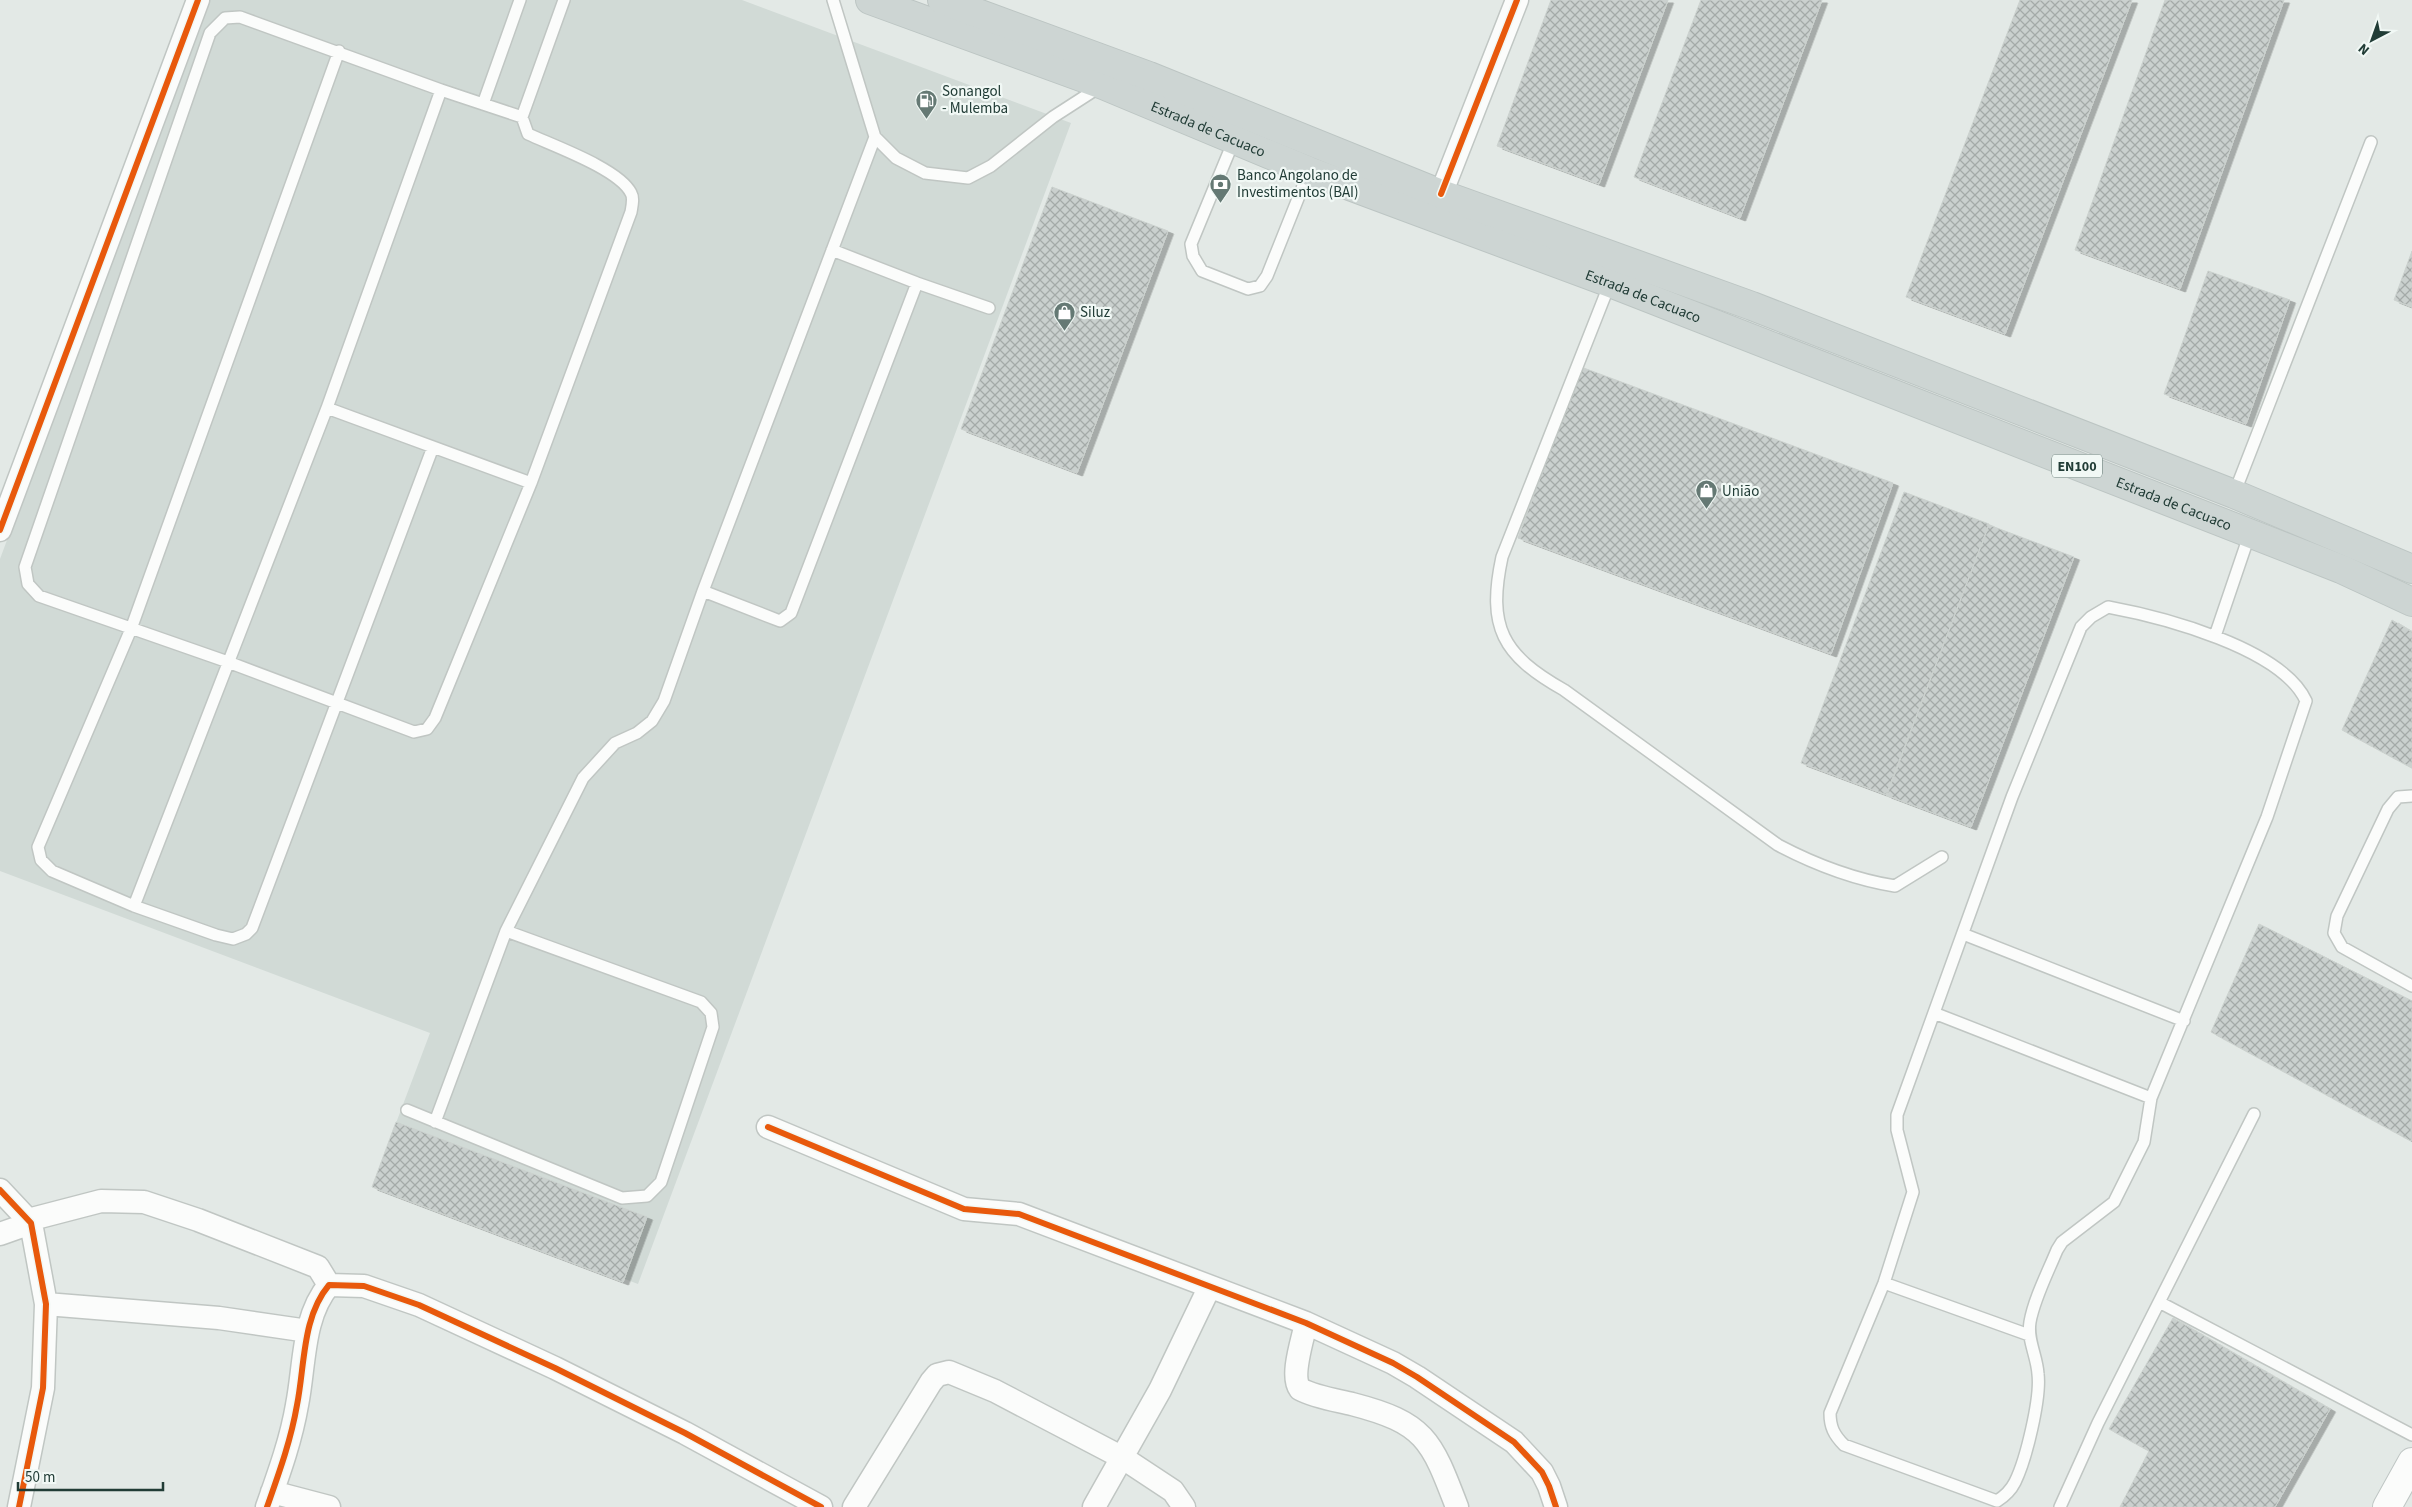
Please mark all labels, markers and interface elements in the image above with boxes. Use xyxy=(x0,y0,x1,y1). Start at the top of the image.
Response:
north arrow xyxy=(2347,15,2397,65)
text: N xyxy=(2354,38,2374,60)
place label: Sonangol - Mulemba xyxy=(942,81,1008,119)
fuel station icon: Sonangol - Mulemba xyxy=(914,88,938,119)
street label: Estrada de Cacuaco xyxy=(1147,96,1269,163)
place label: Banco Angolano de Investimentos (BAI) xyxy=(1237,165,1359,203)
bank icon: Banco Angolano de Investimentos (BAI) xyxy=(1209,172,1233,203)
street label: Estrada de Cacuaco xyxy=(1582,265,1704,329)
shop icon: Siluz xyxy=(1052,300,1076,331)
place label: Siluz xyxy=(1080,302,1110,323)
road number: EN100 xyxy=(2052,454,2102,478)
street label: Estrada de Cacuaco xyxy=(2113,472,2235,536)
shop icon: União xyxy=(1694,479,1718,510)
place label: União xyxy=(1722,481,1759,502)
scale bar xyxy=(18,1460,162,1492)
text: 50 m xyxy=(25,1467,55,1488)

